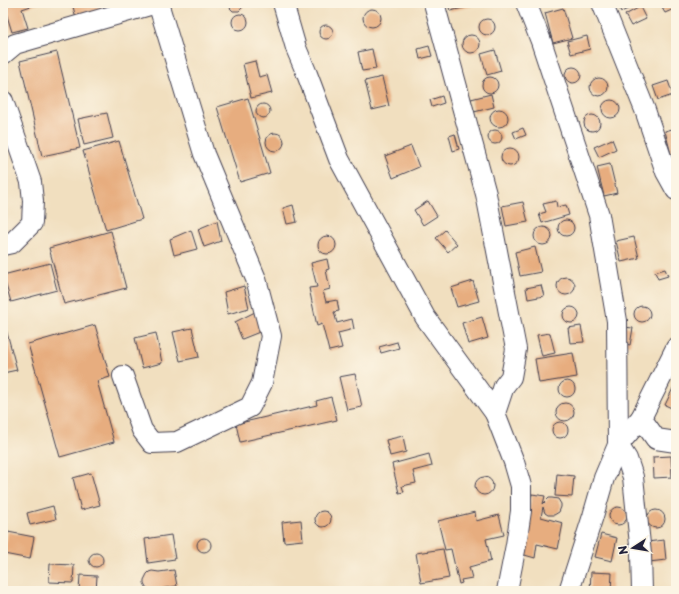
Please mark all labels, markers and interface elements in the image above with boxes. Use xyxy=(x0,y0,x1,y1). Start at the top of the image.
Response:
north arrow xyxy=(613,528,653,568)
text: N xyxy=(613,544,632,556)

